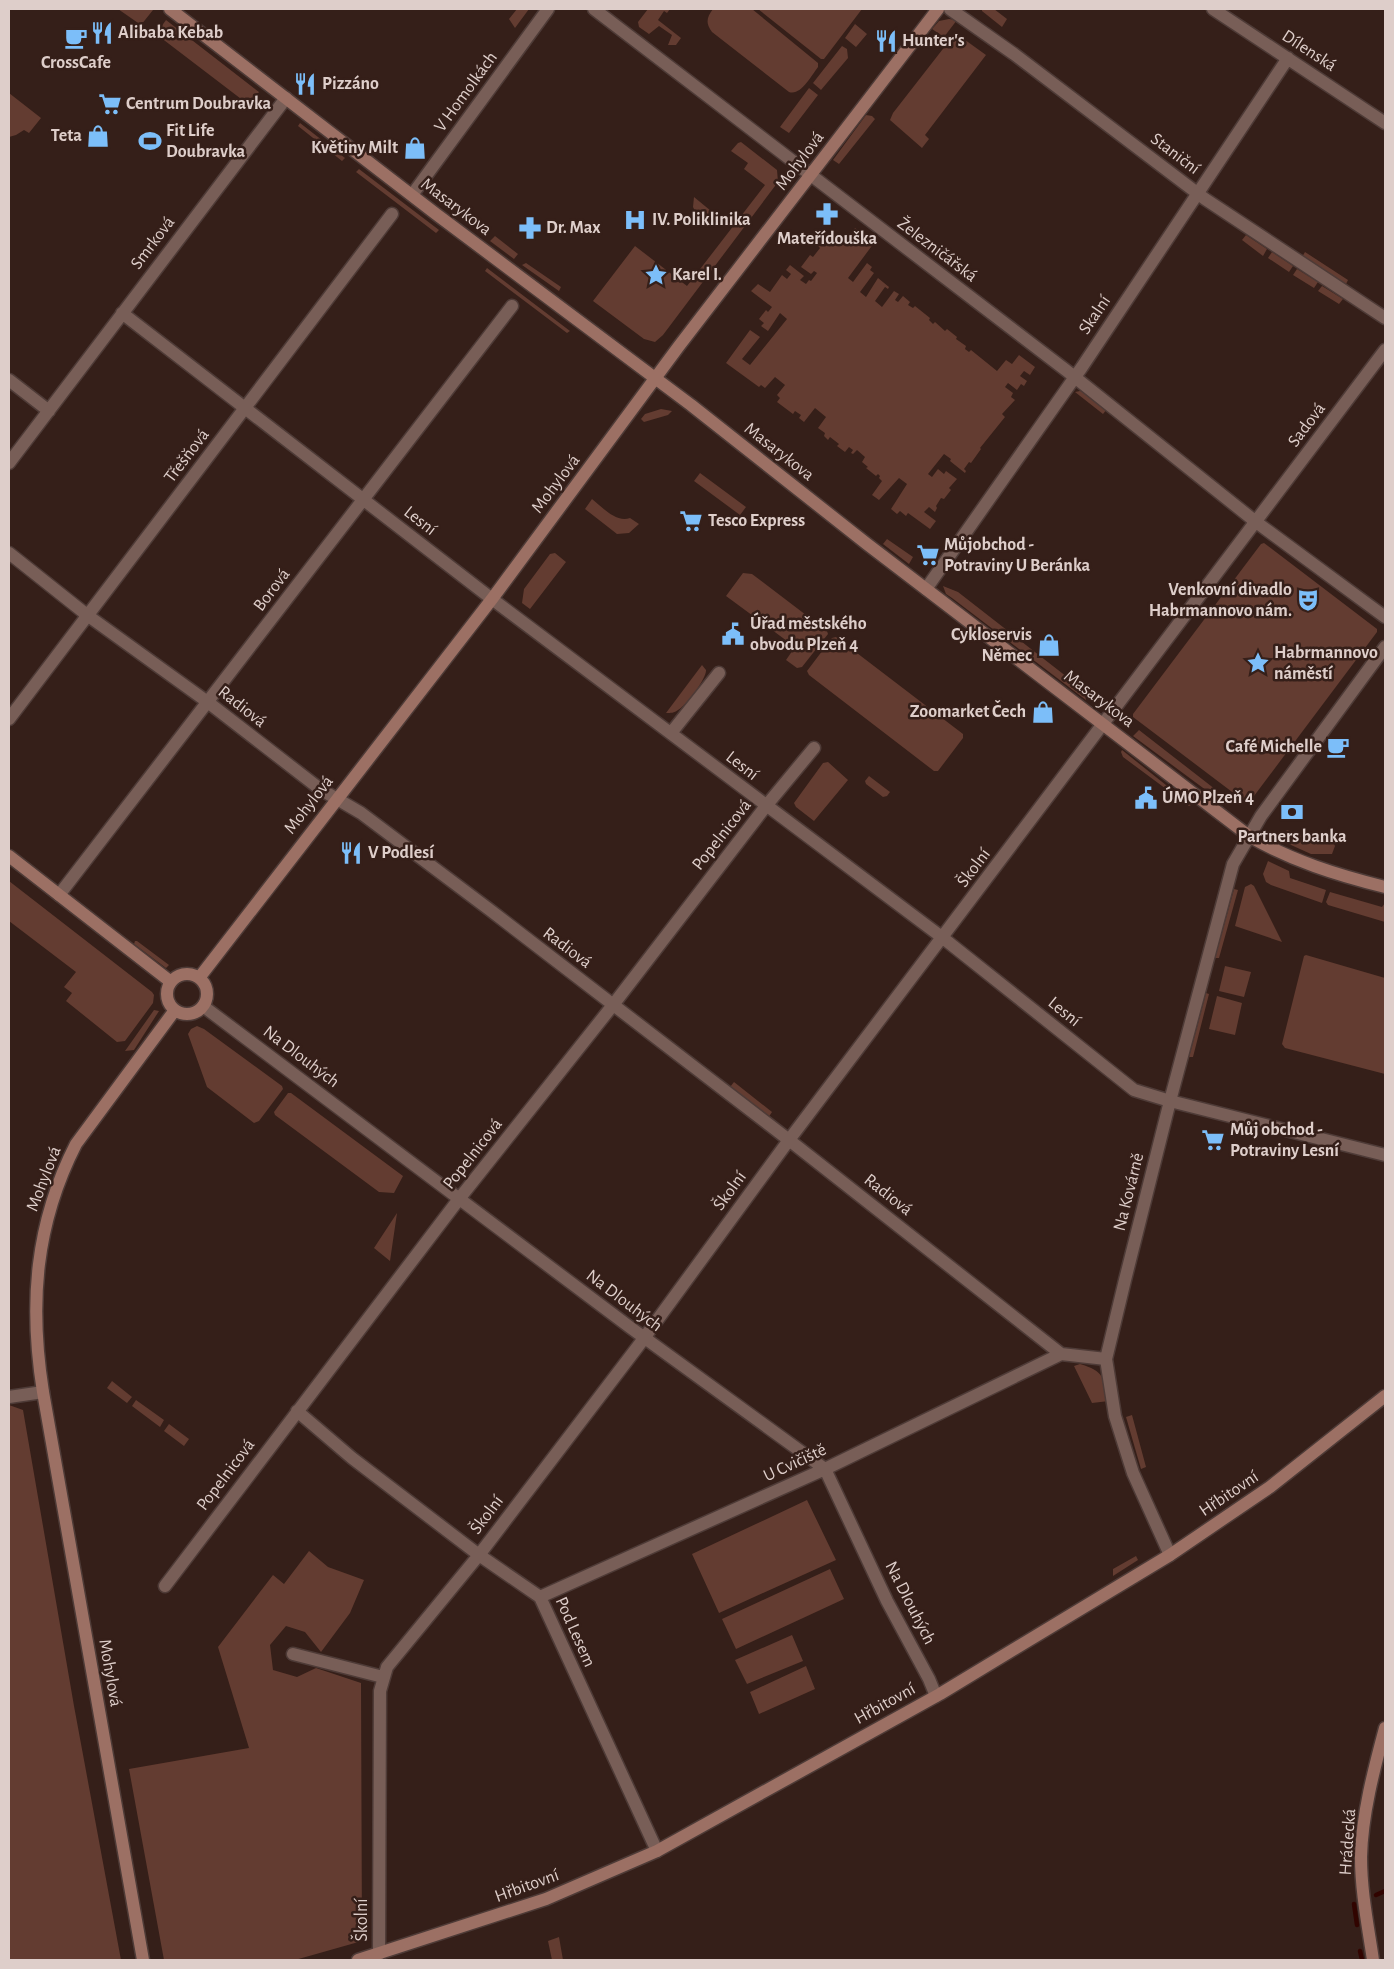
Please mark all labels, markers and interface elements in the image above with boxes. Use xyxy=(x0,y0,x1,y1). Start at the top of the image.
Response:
restaurant icon: Alibaba Kebab xyxy=(89,20,115,46)
place label: Alibaba Kebab xyxy=(118,24,223,42)
cafe icon: CrossCafe xyxy=(63,25,89,51)
street label: Dílenská xyxy=(1279,27,1339,75)
restaurant icon: Hunter's xyxy=(873,28,899,54)
place label: Hunter's xyxy=(902,32,965,50)
street label: V Homolkách xyxy=(431,49,501,135)
place label: CrossCafe xyxy=(41,54,111,72)
restaurant icon: Pizzáno xyxy=(292,71,318,97)
place label: Pizzáno xyxy=(322,75,379,93)
supermarket icon: Centrum Doubravka xyxy=(97,91,123,117)
place label: Centrum Doubravka xyxy=(126,95,272,113)
place label: Fit Life Doubravka xyxy=(166,122,246,161)
shop icon: Teta xyxy=(85,123,111,149)
place label: Teta xyxy=(51,127,82,145)
sports icon: Fit Life Doubravka xyxy=(137,128,163,154)
street label: Mohylová xyxy=(772,128,828,194)
street label: Staniční xyxy=(1147,130,1203,179)
shop icon: Květiny Milt xyxy=(402,135,428,161)
place label: Květiny Milt xyxy=(311,139,398,157)
street label: Masarykova xyxy=(417,175,495,239)
pharmacy icon: Mateřídouška xyxy=(814,201,840,227)
hospital icon: IV. Poliklinika xyxy=(622,207,648,233)
place label: IV. Poliklinika xyxy=(652,211,751,229)
street label: Železničářská xyxy=(894,212,982,286)
street label: Smrková xyxy=(128,213,178,273)
pharmacy icon: Dr. Max xyxy=(517,215,543,241)
place label: Dr. Max xyxy=(546,219,601,237)
place label: Mateřídouška xyxy=(777,230,877,248)
place icon: Karel I. xyxy=(643,262,669,288)
place label: Karel I. xyxy=(672,266,722,284)
street label: Skalní xyxy=(1076,292,1115,338)
street label: Sadová xyxy=(1285,400,1329,450)
street label: Masarykova xyxy=(741,419,817,485)
street label: Třešňová xyxy=(161,426,213,486)
street label: Mohylová xyxy=(528,451,584,517)
street label: Lesní xyxy=(400,503,440,540)
supermarket icon: Tesco Express xyxy=(678,508,704,534)
place label: Tesco Express xyxy=(708,512,805,530)
place label: Můjobchod - Potraviny U Beránka xyxy=(944,536,1091,575)
supermarket icon: Můjobchod - Potraviny U Beránka xyxy=(915,542,941,568)
street label: Borová xyxy=(250,565,294,615)
place label: Venkovní divadlo Habrmannovo nám. xyxy=(1149,581,1292,620)
theatre icon: Venkovní divadlo Habrmannovo nám. xyxy=(1295,587,1321,613)
place label: Úřad městského obvodu Plzeň 4 xyxy=(750,612,867,654)
public building icon: Úřad městského obvodu Plzeň 4 xyxy=(720,621,746,647)
place label: Cykloservis Němec xyxy=(951,626,1032,665)
shop icon: Cykloservis Němec xyxy=(1036,632,1062,658)
place label: Habrmannovo náměstí xyxy=(1274,644,1378,683)
place icon: Habrmannovo náměstí xyxy=(1245,650,1271,676)
street label: Masarykova xyxy=(1060,667,1138,731)
street label: Radiová xyxy=(214,683,270,731)
shop icon: Zoomarket Čech xyxy=(1030,699,1056,725)
place label: Zoomarket Čech xyxy=(910,700,1026,721)
cafe icon: Café Michelle xyxy=(1325,734,1351,760)
place label: Café Michelle xyxy=(1225,738,1322,756)
street label: Lesní xyxy=(722,748,762,785)
street label: Mohylová xyxy=(281,773,337,837)
public building icon: ÚMO Plzeň 4 xyxy=(1133,785,1159,811)
place label: ÚMO Plzeň 4 xyxy=(1162,786,1254,807)
street label: Popelnicová xyxy=(689,796,755,874)
bank icon: Partners banka xyxy=(1279,799,1305,825)
place label: Partners banka xyxy=(1237,828,1347,846)
restaurant icon: V Podlesí xyxy=(338,840,364,866)
street label: Školní xyxy=(951,843,995,891)
place label: V Podlesí xyxy=(368,844,434,862)
street label: Radiová xyxy=(539,924,595,972)
street label: Lesní xyxy=(1044,994,1084,1031)
street label: Na Dlouhých xyxy=(259,1023,343,1091)
street label: Popelnicová xyxy=(440,1115,506,1193)
place label: Můj obchod - Potraviny Lesní xyxy=(1230,1121,1339,1160)
supermarket icon: Můj obchod - Potraviny Lesní xyxy=(1200,1127,1226,1153)
street label: Mohylová xyxy=(23,1144,65,1214)
street label: Na Kovárně xyxy=(1111,1151,1147,1233)
street label: Školní xyxy=(708,1166,750,1214)
street label: Radiová xyxy=(860,1171,916,1219)
street label: Na Dlouhých xyxy=(582,1267,666,1335)
street label: Popelnicová xyxy=(193,1436,259,1514)
street label: U Cvičiště xyxy=(761,1441,829,1485)
street label: Hřbitovní xyxy=(1196,1467,1262,1520)
street label: Školní xyxy=(464,1490,508,1538)
street label: Na Dlouhých xyxy=(881,1559,939,1647)
street label: Pod Lesem xyxy=(552,1594,598,1670)
street label: Mohylová xyxy=(95,1638,125,1708)
street label: Hřbitovní xyxy=(851,1680,919,1728)
street label: Hrádecká xyxy=(1337,1808,1359,1876)
street label: Hřbitovní xyxy=(492,1866,562,1906)
street label: Školní xyxy=(350,1898,371,1942)

